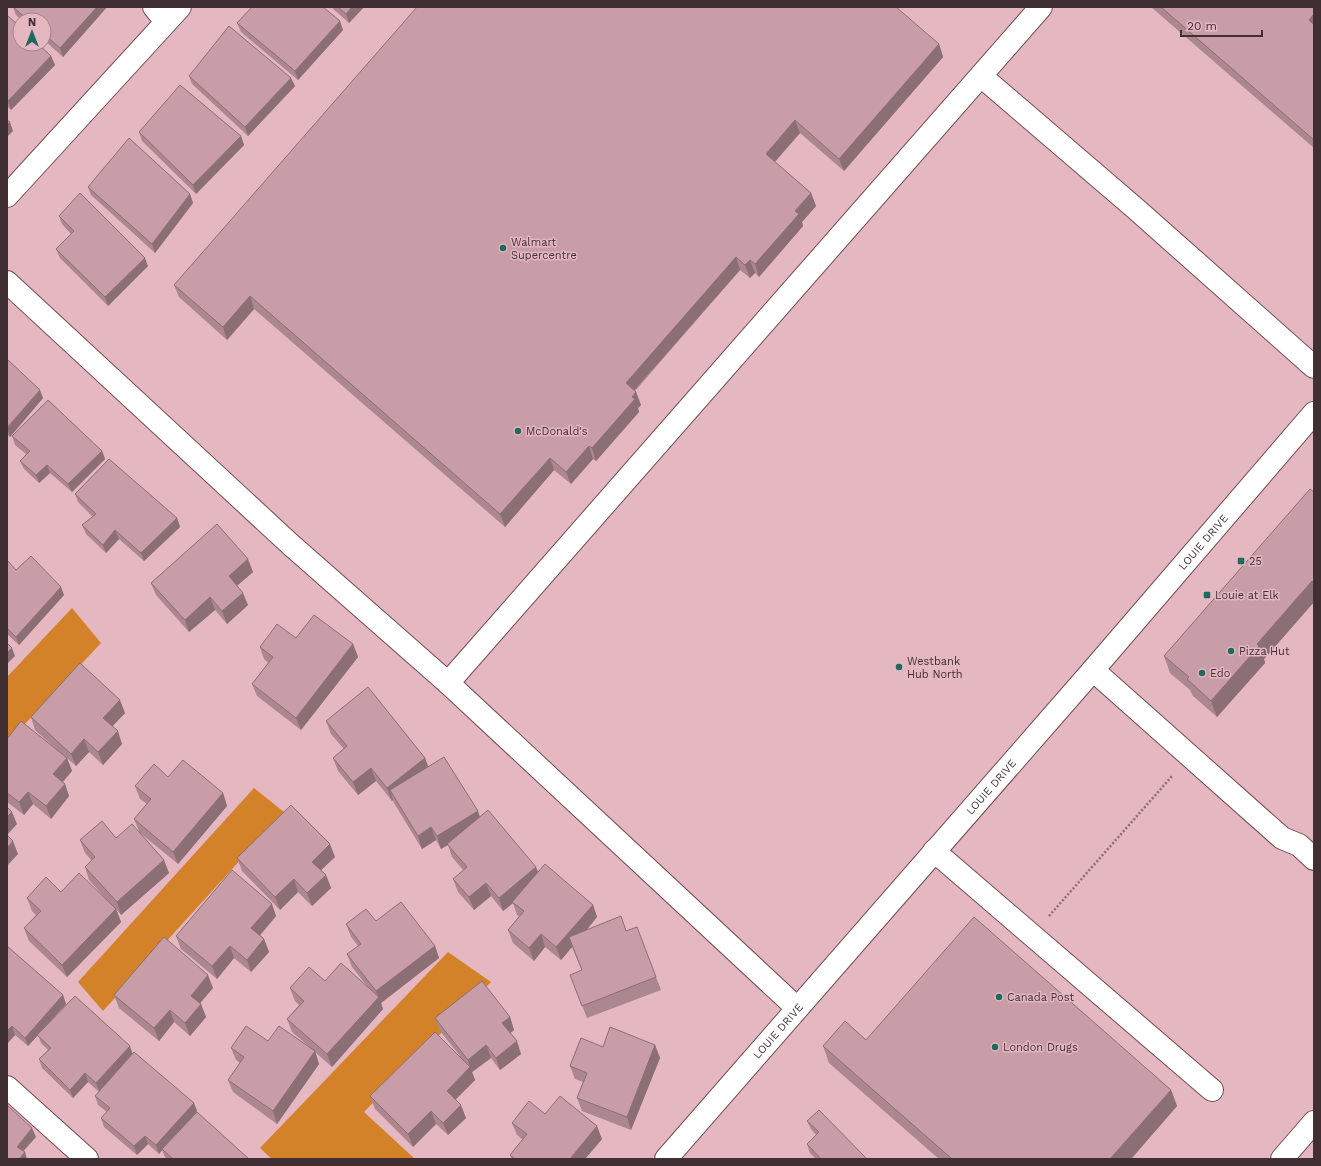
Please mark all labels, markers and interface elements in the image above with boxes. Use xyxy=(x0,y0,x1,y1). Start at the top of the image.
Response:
north arrow xyxy=(12,12,52,52)
scale bar xyxy=(1181,12,1262,38)
text: N xyxy=(28,16,36,29)
text: 20 m xyxy=(1187,19,1217,33)
place label: Walmart Supercentre xyxy=(511,236,577,262)
marker: Walmart Supercentre xyxy=(498,243,508,253)
place label: McDonald's xyxy=(526,425,588,438)
marker: McDonald's xyxy=(513,426,523,436)
street label: LOUIE DRIVE xyxy=(1176,512,1231,572)
place label: 25 xyxy=(1249,555,1262,568)
marker: 25 xyxy=(1236,556,1246,566)
place label: Louie at Elk xyxy=(1215,589,1279,602)
marker: Louie at Elk xyxy=(1202,590,1212,600)
place label: Pizza Hut xyxy=(1239,645,1290,658)
marker: Pizza Hut xyxy=(1226,646,1236,656)
place label: Westbank Hub North xyxy=(907,655,963,681)
marker: Westbank Hub North xyxy=(894,662,904,672)
place label: Edo xyxy=(1210,667,1230,680)
marker: Edo xyxy=(1197,668,1207,678)
street label: LOUIE DRIVE xyxy=(963,757,1019,817)
place label: Canada Post xyxy=(1007,991,1074,1004)
marker: Canada Post xyxy=(994,992,1004,1002)
street label: LOUIE DRIVE xyxy=(750,1001,805,1061)
place label: London Drugs xyxy=(1003,1041,1078,1054)
marker: London Drugs xyxy=(990,1042,1000,1052)

